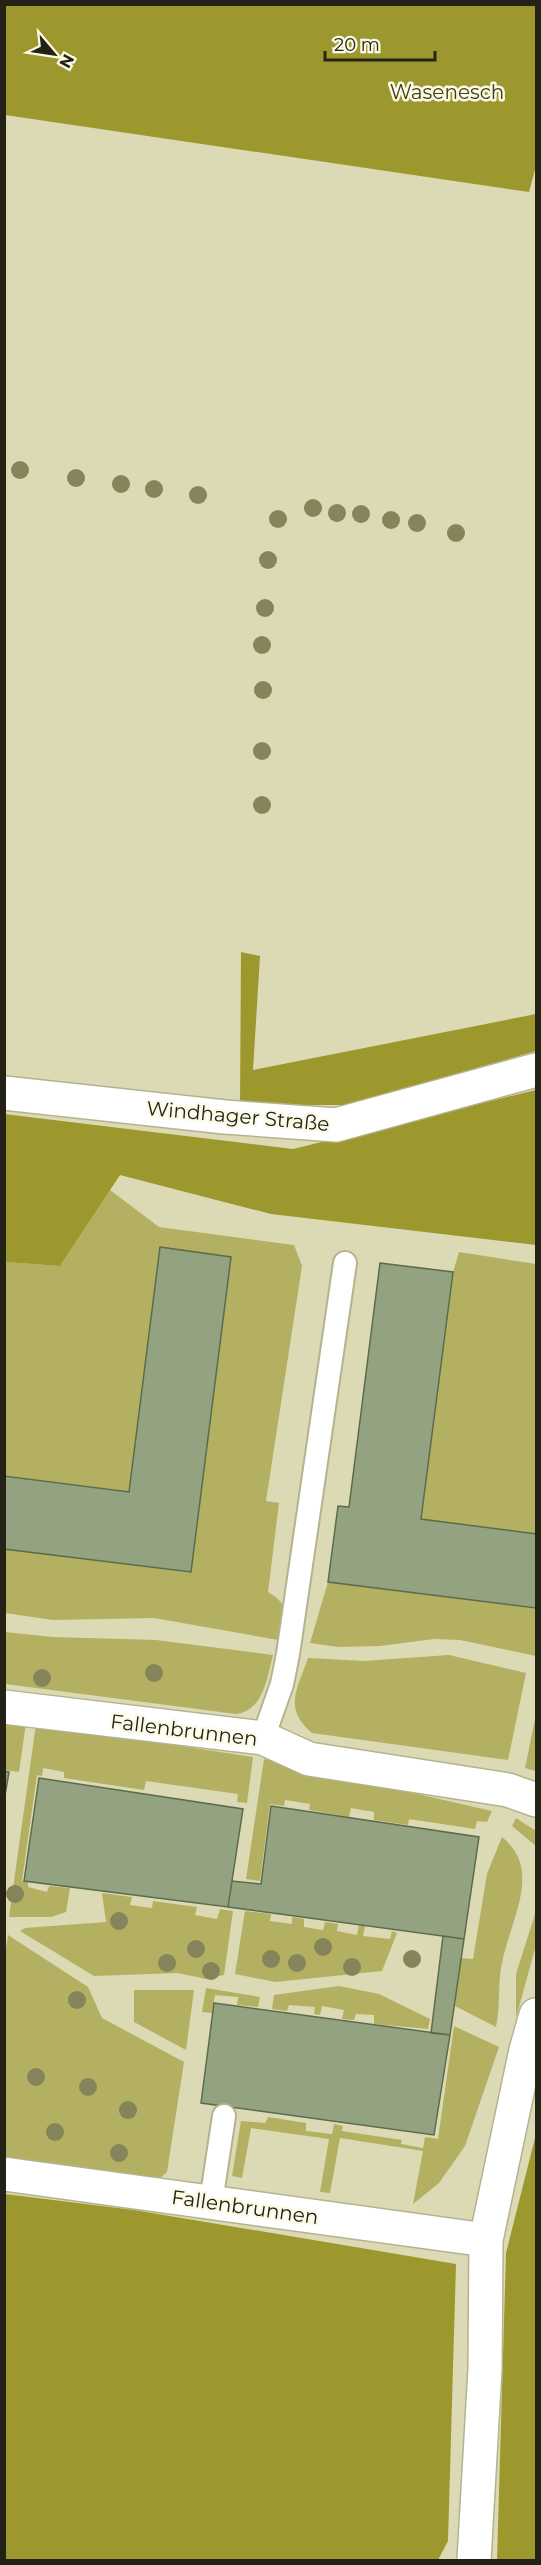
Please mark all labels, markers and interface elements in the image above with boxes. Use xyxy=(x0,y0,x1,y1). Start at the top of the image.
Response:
north arrow xyxy=(24,24,84,84)
scale bar xyxy=(325,24,434,62)
text: 20 m xyxy=(334,34,380,56)
text: N xyxy=(55,51,78,71)
park label: Wasenesch xyxy=(390,80,504,104)
street label: Windhager Straße xyxy=(146,1096,330,1136)
street label: Fallenbrunnen xyxy=(109,1709,259,1751)
street label: Fallenbrunnen xyxy=(170,2185,320,2229)

